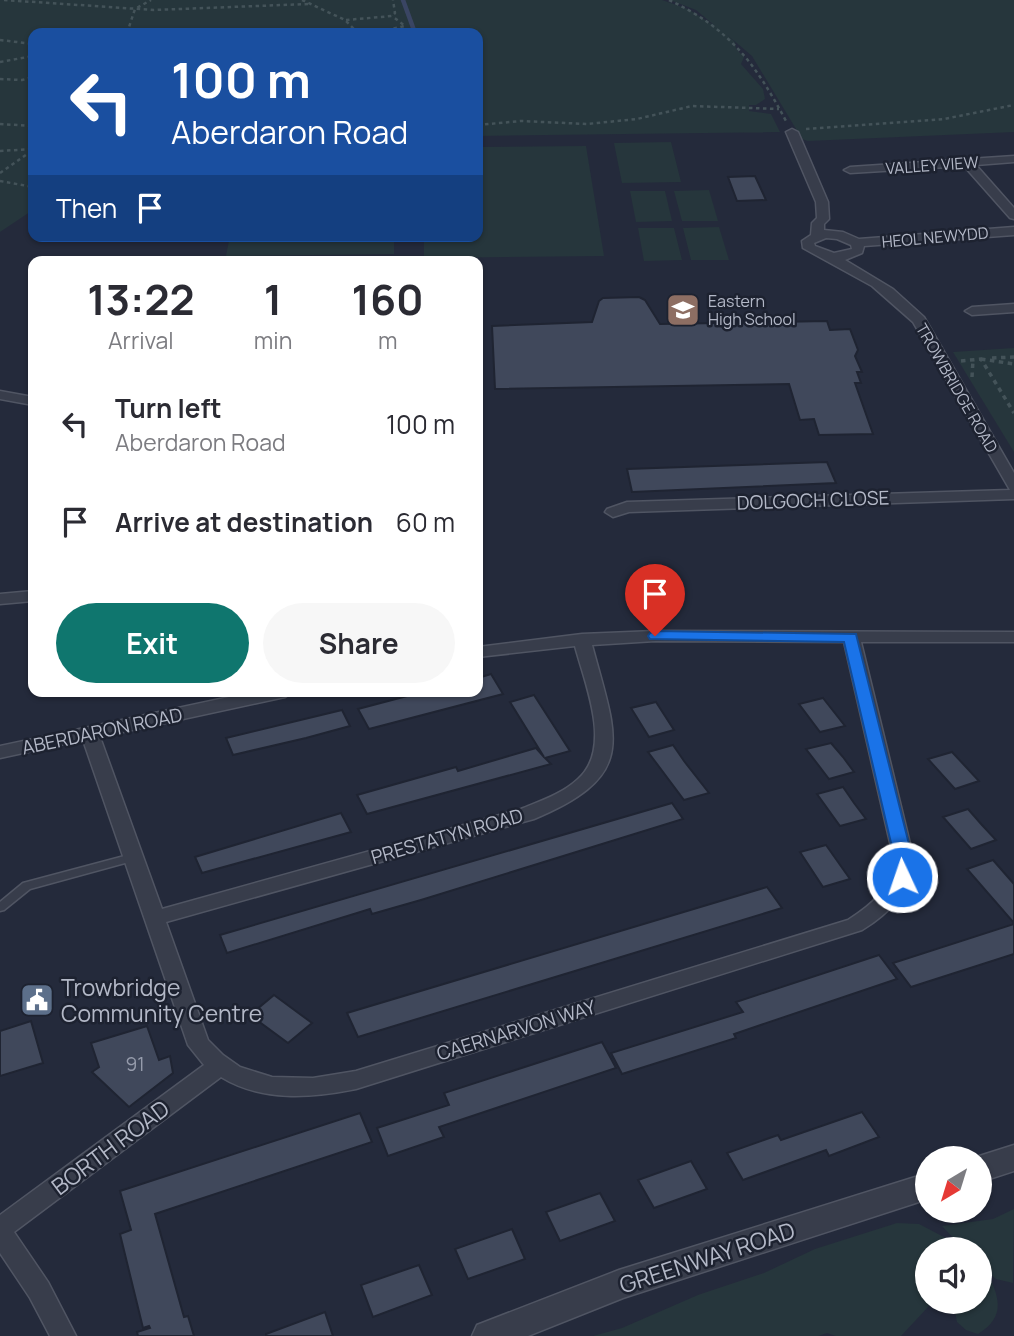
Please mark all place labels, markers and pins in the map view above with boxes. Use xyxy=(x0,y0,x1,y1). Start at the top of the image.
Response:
place label: Eastern High School xyxy=(708,290,796,330)
school or university icon: Eastern High School xyxy=(664,291,702,329)
pin xyxy=(625,564,685,636)
place label: Trowbridge Community Centre xyxy=(61,971,262,1029)
public building icon: Trowbridge Community Centre xyxy=(18,981,56,1019)

